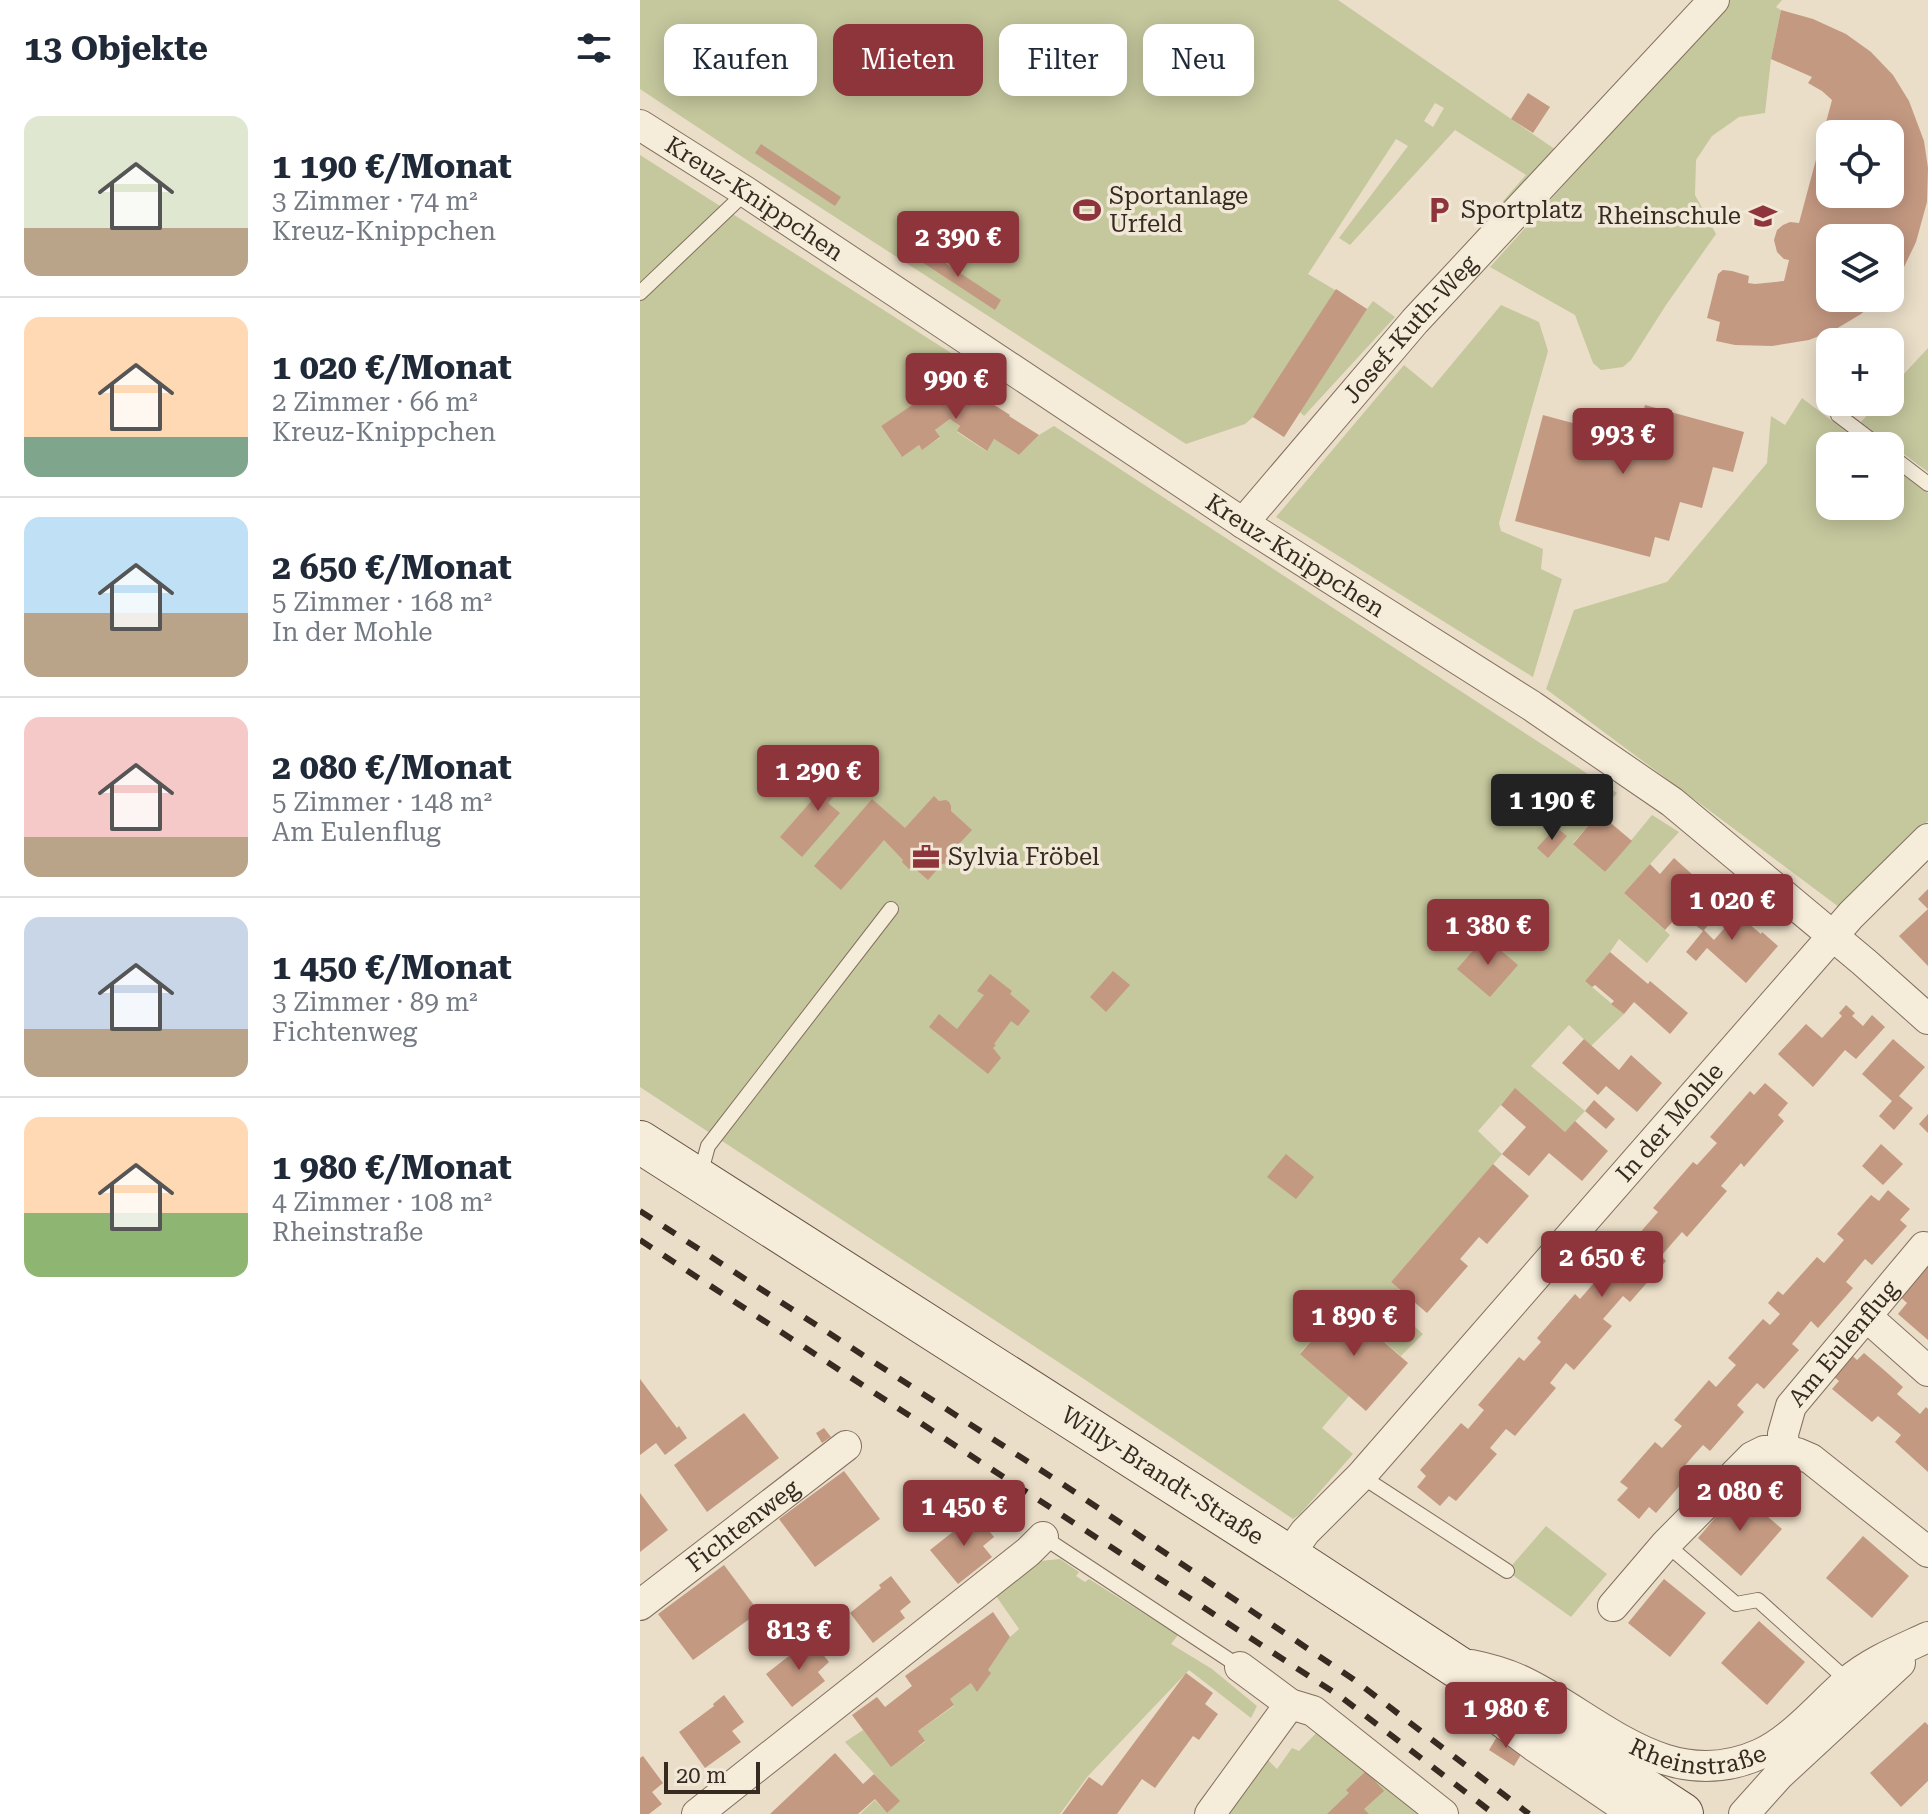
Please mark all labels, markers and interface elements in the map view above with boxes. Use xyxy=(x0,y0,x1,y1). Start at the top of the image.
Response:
chip: Kaufen xyxy=(664,24,817,96)
chip: Mieten xyxy=(833,24,983,96)
chip: Filter xyxy=(999,24,1127,96)
chip: Neu xyxy=(1143,24,1254,96)
icon: filters xyxy=(572,26,616,70)
text: 13 Objekte xyxy=(24,28,208,68)
map controls xyxy=(1816,120,1904,520)
button: locate xyxy=(1816,120,1904,208)
street label: Kreuz-Knippchen xyxy=(660,131,849,267)
text: 1 190 €/Monat xyxy=(272,146,512,186)
icon: home xyxy=(88,148,184,244)
place label: Sportanlage Urfeld xyxy=(1109,182,1248,238)
text: 3 Zimmer · 74 m² xyxy=(272,186,478,216)
sports icon: Sportanlage Urfeld xyxy=(1072,195,1102,225)
parking icon: Sportplatz xyxy=(1424,195,1454,225)
place label: Sportplatz xyxy=(1461,196,1582,224)
school or university icon: Rheinschule xyxy=(1748,201,1778,231)
place label: Rheinschule xyxy=(1597,202,1741,230)
pin: 2 390 € xyxy=(884,211,1032,279)
text: Kreuz-Knippchen xyxy=(272,216,496,246)
text: 2 390 € xyxy=(915,222,1001,252)
button: layers xyxy=(1816,224,1904,312)
street label: Josef-Kuth-Weg xyxy=(1337,249,1483,409)
button: + xyxy=(1816,328,1904,416)
text: 1 020 €/Monat xyxy=(272,347,512,387)
icon: home xyxy=(88,349,184,445)
pin: 990 € xyxy=(900,353,1012,421)
text: 990 € xyxy=(924,364,988,394)
text: 2 Zimmer · 66 m² xyxy=(272,387,478,417)
pin: 993 € xyxy=(1567,408,1679,476)
text: Kreuz-Knippchen xyxy=(272,417,496,447)
text: 993 € xyxy=(1591,419,1655,449)
button: − xyxy=(1816,432,1904,520)
street label: Kreuz-Knippchen xyxy=(1200,488,1390,623)
text: 2 650 €/Monat xyxy=(272,547,512,587)
icon: home xyxy=(88,549,184,645)
text: 5 Zimmer · 168 m² xyxy=(272,587,492,617)
text: In der Mohle xyxy=(272,617,433,647)
pin: 1 290 € xyxy=(744,745,892,813)
text: 2 080 €/Monat xyxy=(272,747,512,787)
icon: home xyxy=(88,749,184,845)
text: 1 290 € xyxy=(775,756,861,786)
pin: 1 190 € xyxy=(1478,774,1626,842)
text: 1 190 € xyxy=(1509,785,1595,815)
text: 5 Zimmer · 148 m² xyxy=(272,787,492,817)
text: Am Eulenflug xyxy=(272,817,441,847)
office icon: Sylvia Fröbel xyxy=(911,842,941,872)
place label: Sylvia Fröbel xyxy=(948,843,1099,871)
pin: 1 020 € xyxy=(1658,874,1806,942)
text: 1 020 € xyxy=(1689,885,1775,915)
pin: 1 380 € xyxy=(1414,899,1562,967)
text: 1 380 € xyxy=(1445,910,1531,940)
text: 1 450 €/Monat xyxy=(272,947,512,987)
icon: home xyxy=(88,949,184,1045)
text: 3 Zimmer · 89 m² xyxy=(272,987,478,1017)
text: Fichtenweg xyxy=(272,1017,417,1047)
street label: In der Mohle xyxy=(1610,1057,1729,1188)
text: 1 980 €/Monat xyxy=(272,1147,512,1187)
icon: home xyxy=(88,1149,184,1245)
text: 4 Zimmer · 108 m² xyxy=(272,1187,492,1217)
text: Rheinstraße xyxy=(272,1217,423,1247)
pin: 2 650 € xyxy=(1528,1231,1676,1299)
text: 2 650 € xyxy=(1559,1242,1645,1272)
street label: Am Eulenflug xyxy=(1783,1274,1904,1412)
pin: 1 890 € xyxy=(1280,1290,1428,1358)
text: 1 890 € xyxy=(1311,1301,1397,1331)
street label: Willy-Brandt-Straße xyxy=(1056,1401,1269,1551)
pin: 2 080 € xyxy=(1666,1465,1814,1533)
street label: Fichtenweg xyxy=(681,1473,805,1578)
text: 2 080 € xyxy=(1697,1476,1783,1506)
pin: 1 450 € xyxy=(890,1480,1038,1548)
text: 1 450 € xyxy=(921,1491,1007,1521)
pin: 813 € xyxy=(743,1604,855,1672)
text: 813 € xyxy=(767,1615,831,1645)
pin: 1 980 € xyxy=(1432,1682,1580,1750)
text: 1 980 € xyxy=(1463,1693,1549,1723)
street label: Rheinstraße xyxy=(1625,1733,1771,1780)
scale bar xyxy=(664,1758,760,1794)
text: 20 m xyxy=(676,1763,726,1788)

